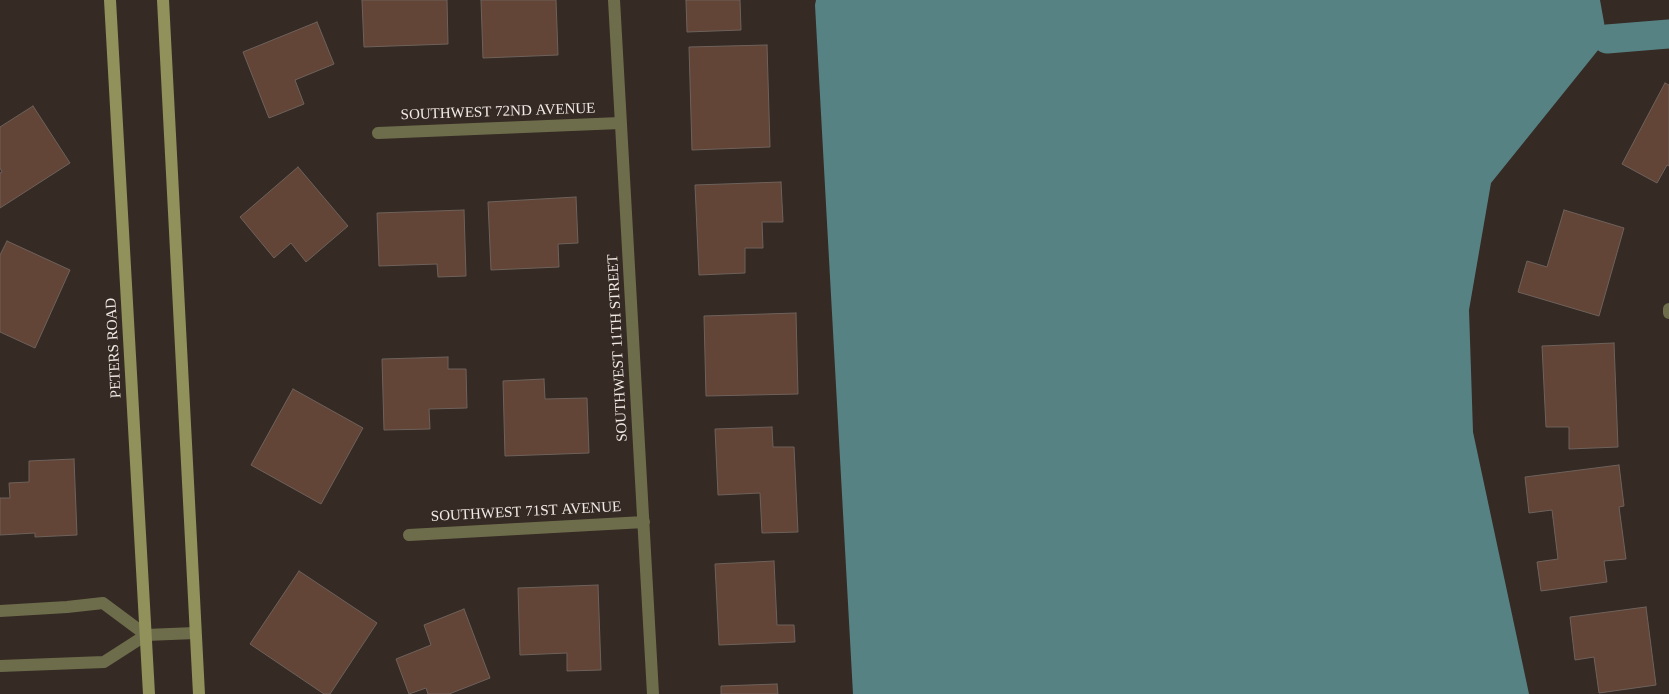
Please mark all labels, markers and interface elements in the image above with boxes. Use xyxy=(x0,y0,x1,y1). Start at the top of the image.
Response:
street label: SOUTHWEST 72ND AVENUE xyxy=(400,100,596,124)
street label: SOUTHWEST 11TH STREET xyxy=(604,254,632,442)
street label: PETERS ROAD xyxy=(102,297,126,399)
street label: SOUTHWEST 71ST AVENUE xyxy=(430,498,622,526)

